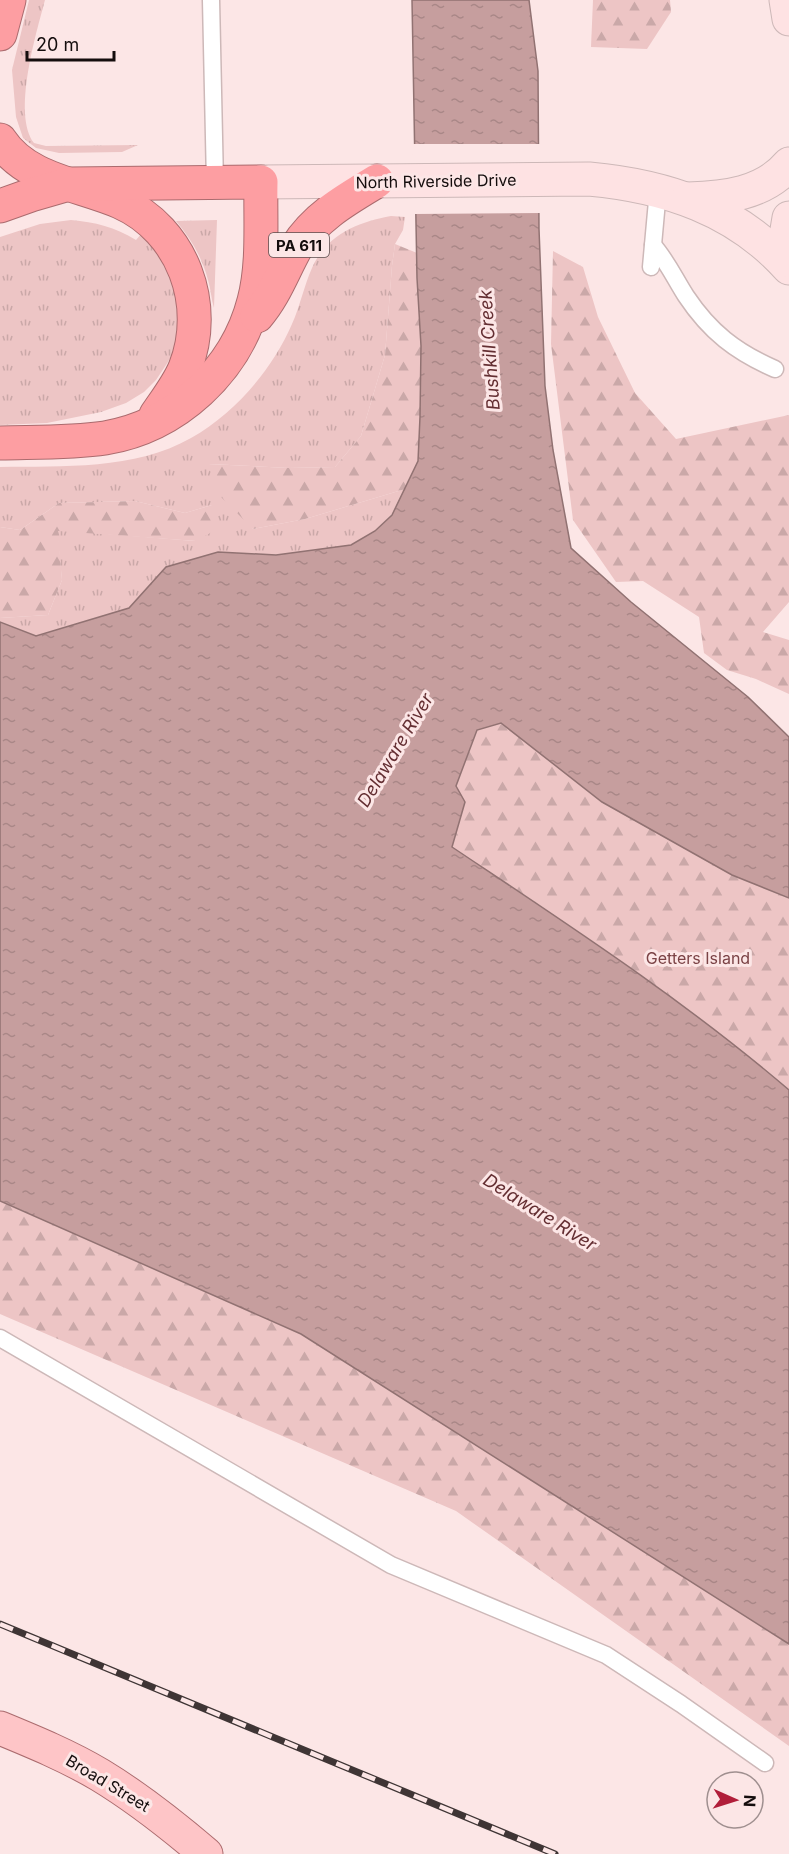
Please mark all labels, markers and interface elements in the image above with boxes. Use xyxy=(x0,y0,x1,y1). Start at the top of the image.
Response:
scale bar xyxy=(27,24,114,62)
text: 20 m xyxy=(36,34,79,55)
street label: North Riverside Drive xyxy=(355,170,517,192)
road number: PA 611 xyxy=(269,233,329,257)
water label: Bushkill Creek xyxy=(474,288,504,411)
water label: Delaware River xyxy=(353,688,438,811)
park label: Getters Island xyxy=(646,948,750,968)
water label: Delaware River xyxy=(480,1169,601,1256)
street label: Broad Street xyxy=(62,1750,154,1816)
north arrow xyxy=(705,1770,765,1830)
text: N xyxy=(740,1794,760,1807)

